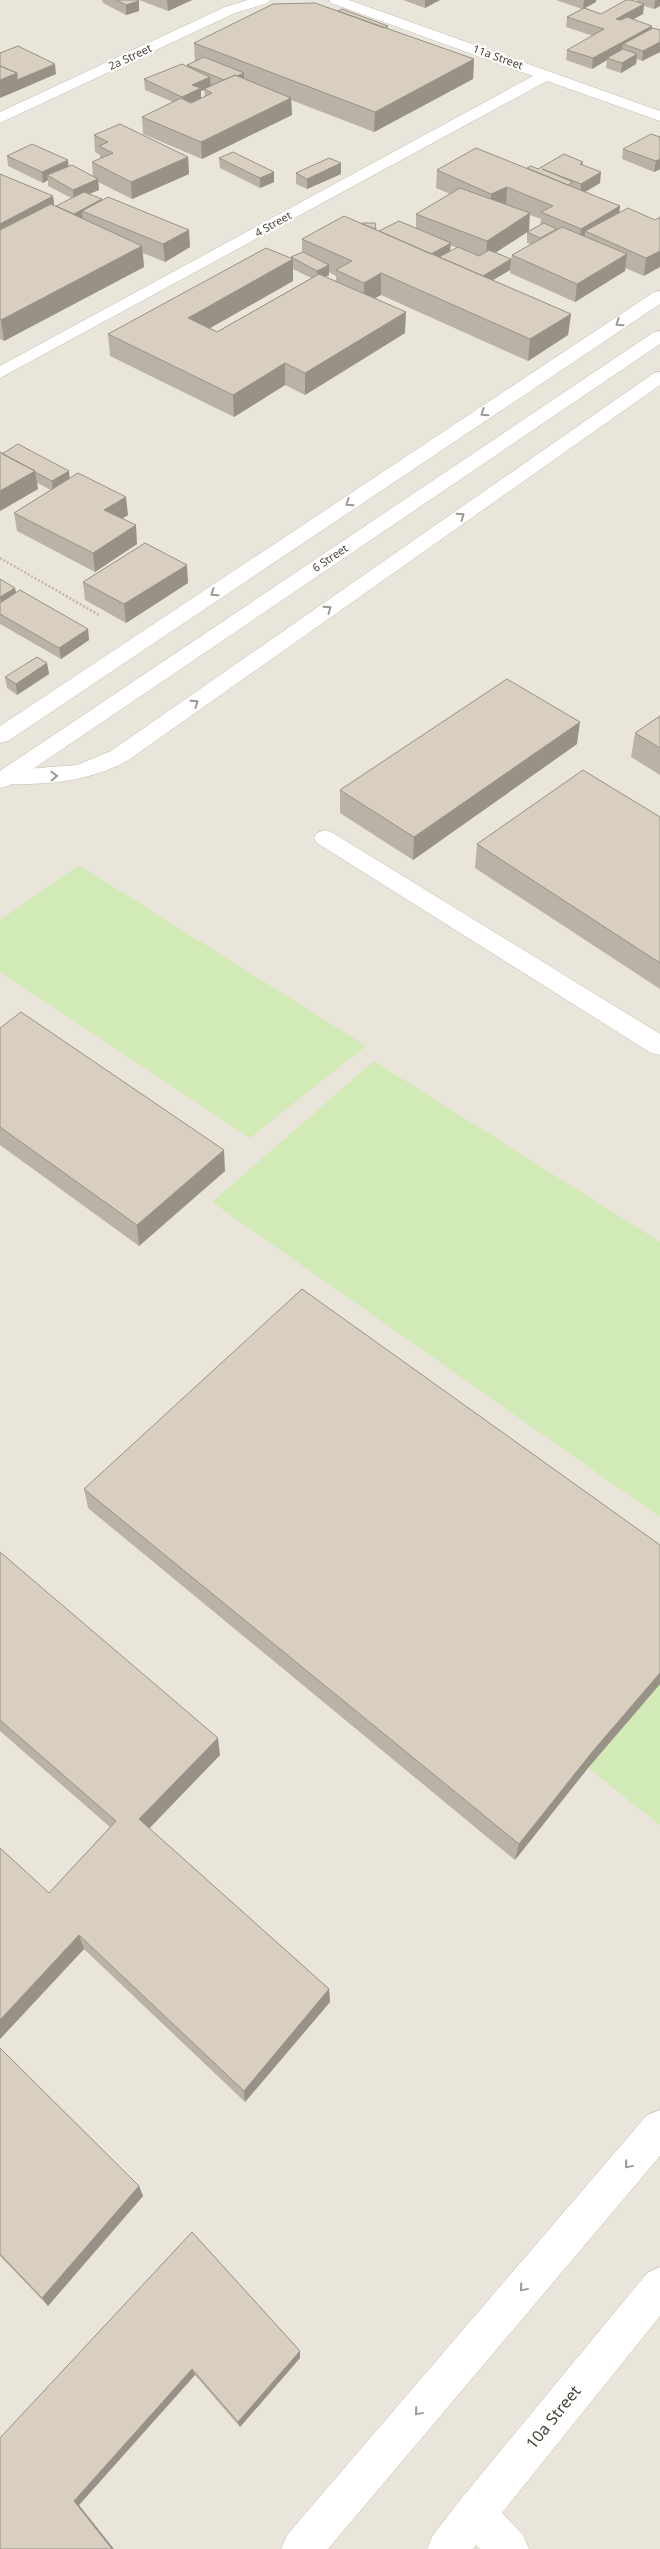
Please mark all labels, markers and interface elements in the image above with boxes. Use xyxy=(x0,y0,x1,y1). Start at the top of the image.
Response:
street label: 2a Street xyxy=(106,40,154,73)
street label: 11a Street xyxy=(471,41,525,73)
street label: 4 Street xyxy=(252,207,294,240)
one-way arrow xyxy=(616,317,625,326)
one-way arrow xyxy=(481,407,490,416)
one-way arrow xyxy=(345,497,355,506)
one-way arrow xyxy=(455,513,465,522)
street label: 6 Street xyxy=(309,540,350,575)
one-way arrow xyxy=(210,587,220,596)
one-way arrow xyxy=(322,607,331,615)
one-way arrow xyxy=(189,700,199,709)
one-way arrow xyxy=(50,771,58,781)
one-way arrow xyxy=(625,2159,634,2168)
one-way arrow xyxy=(520,2283,529,2292)
street label: 10a Street xyxy=(520,2380,586,2454)
one-way arrow xyxy=(415,2406,423,2415)

